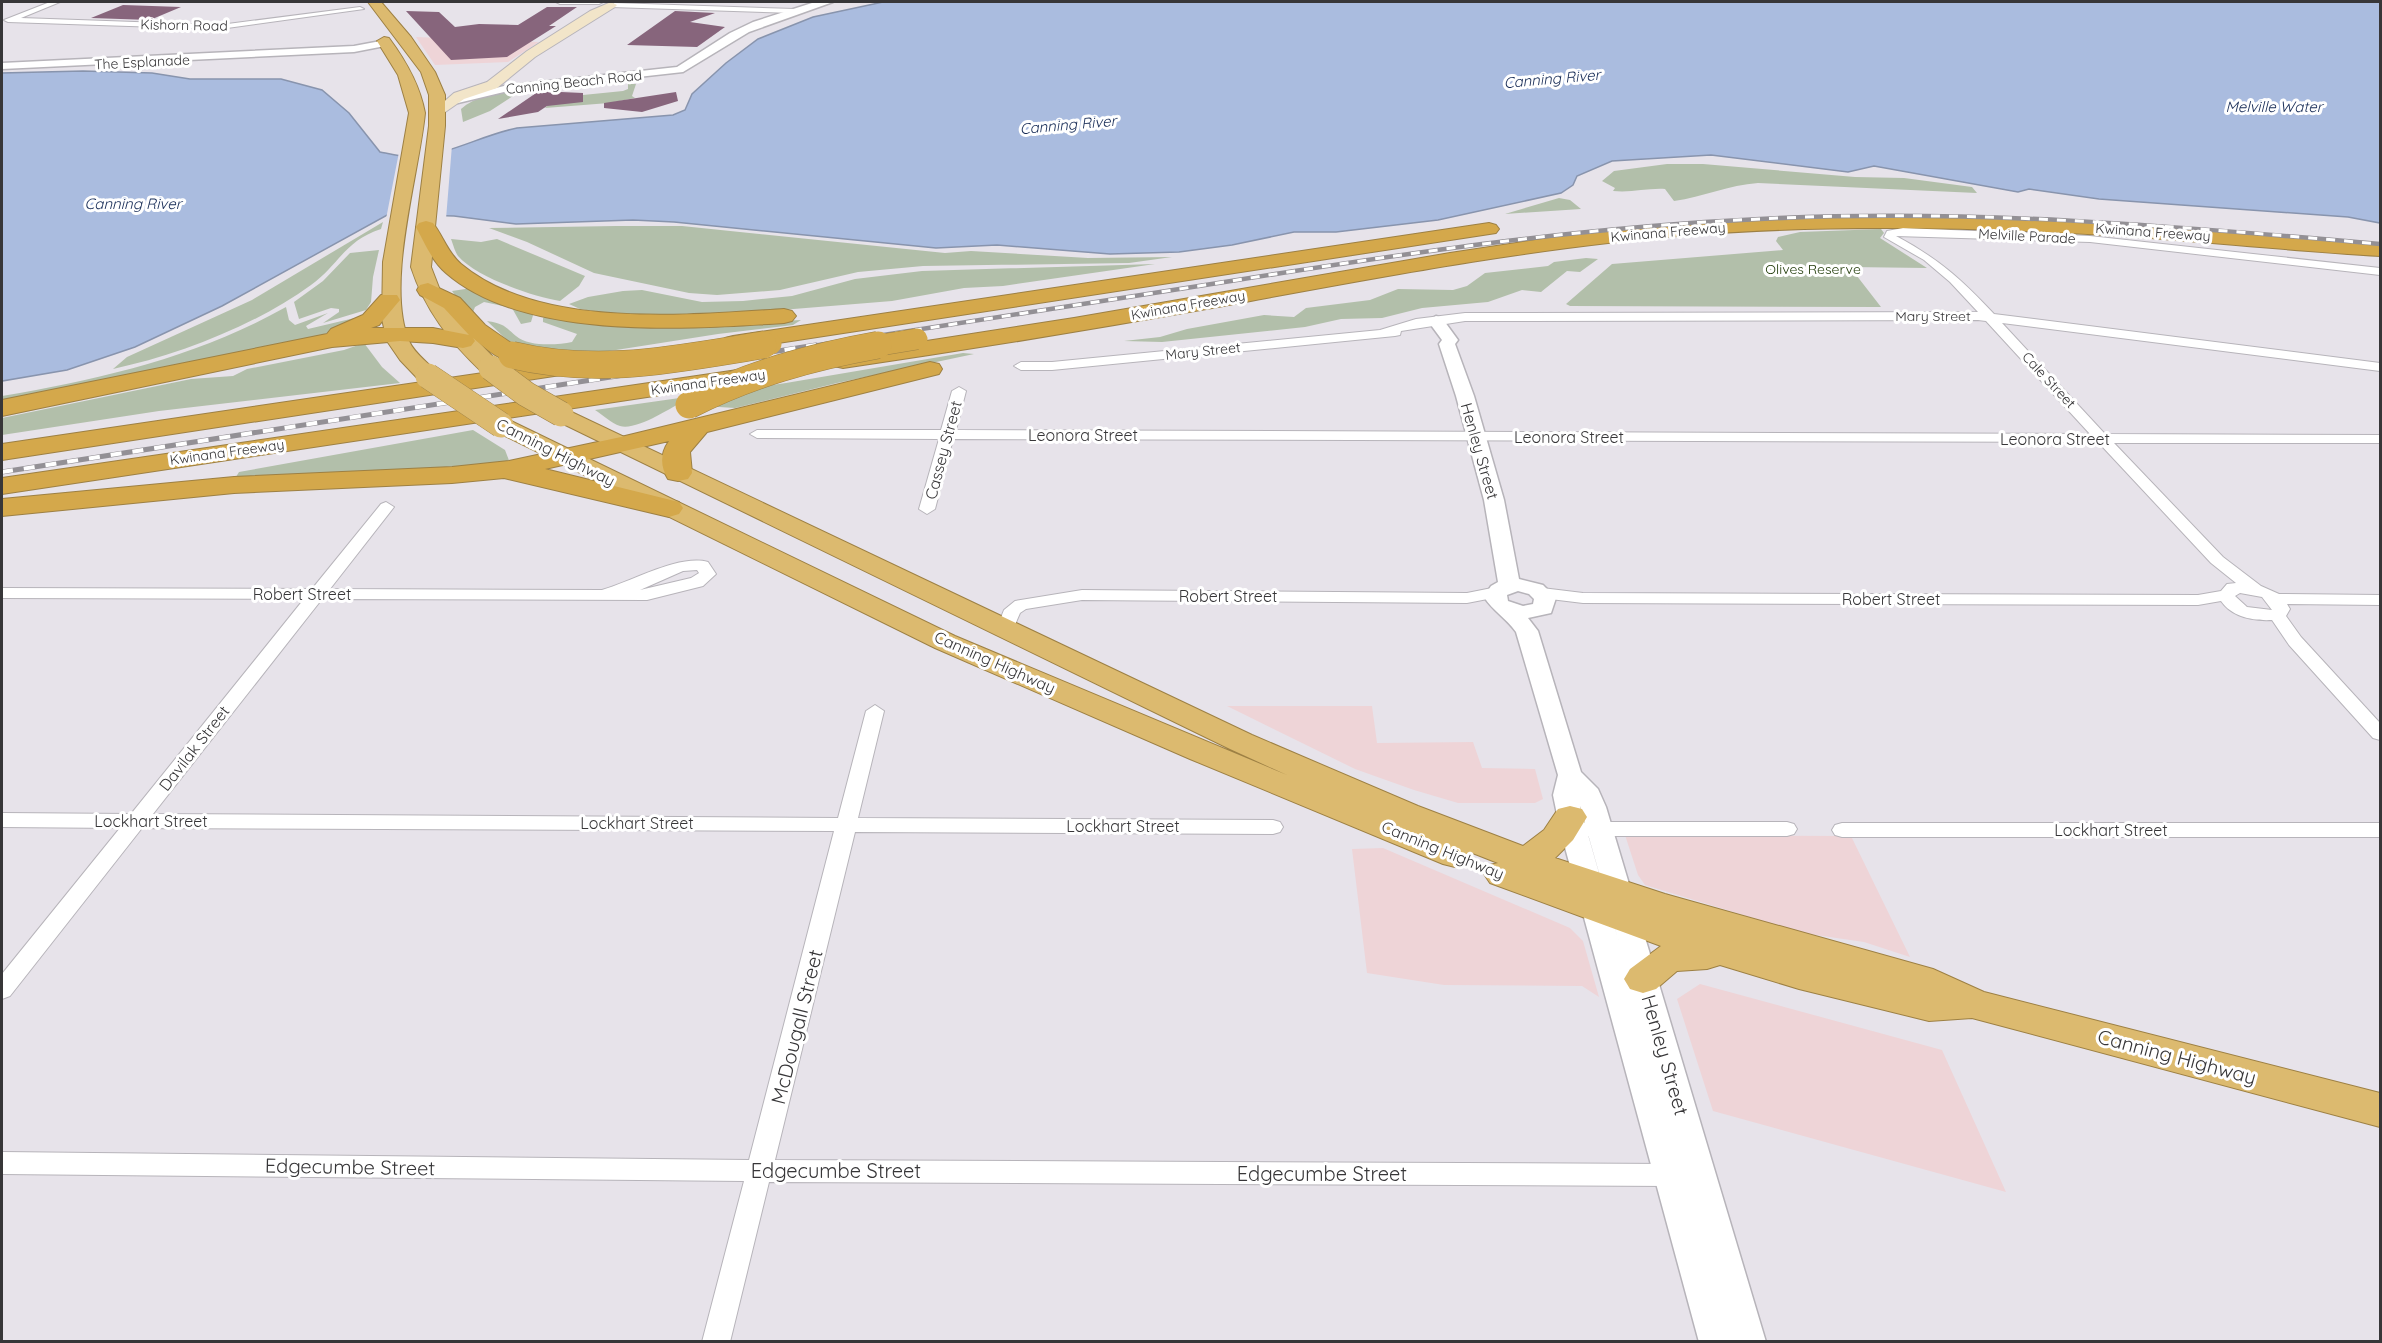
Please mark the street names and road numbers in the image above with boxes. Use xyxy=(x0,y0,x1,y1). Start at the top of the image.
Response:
street label: Kishorn Road xyxy=(140,15,228,35)
street label: The Esplanade xyxy=(94,51,190,73)
street label: Canning Beach Road xyxy=(505,66,643,98)
street label: Kwinana Freeway xyxy=(1610,218,1726,246)
street label: Kwinana Freeway xyxy=(2095,219,2211,245)
street label: Melville Parade xyxy=(1978,224,2076,248)
street label: Kwinana Freeway xyxy=(1130,286,1246,324)
street label: Mary Street xyxy=(1895,307,1971,325)
street label: Mary Street xyxy=(1165,338,1242,364)
street label: Cale Street xyxy=(2018,348,2080,412)
street label: Kwinana Freeway xyxy=(650,365,766,399)
street label: Cassey Street xyxy=(920,398,966,502)
street label: Henley Street xyxy=(1457,400,1503,502)
street label: Canning Highway xyxy=(493,413,619,491)
street label: Leonora Street xyxy=(1028,425,1138,445)
street label: Leonora Street xyxy=(1514,427,1624,447)
street label: Leonora Street xyxy=(2000,429,2110,449)
street label: Kwinana Freeway xyxy=(169,435,285,469)
street label: Robert Street xyxy=(253,584,351,604)
street label: Robert Street xyxy=(1179,586,1277,606)
street label: Robert Street xyxy=(1842,589,1940,609)
street label: Canning Highway xyxy=(931,626,1059,698)
street label: Davilak Street xyxy=(154,701,234,795)
street label: Lockhart Street xyxy=(94,811,208,831)
street label: Lockhart Street xyxy=(580,813,694,833)
street label: Lockhart Street xyxy=(1066,816,1180,836)
street label: Canning Highway xyxy=(1379,816,1507,884)
street label: Lockhart Street xyxy=(2054,820,2168,840)
street label: McDougall Street xyxy=(765,947,828,1107)
street label: Henley Street xyxy=(1636,992,1695,1118)
street label: Canning Highway xyxy=(2095,1023,2259,1090)
street label: Edgecumbe Street xyxy=(265,1153,436,1180)
street label: Edgecumbe Street xyxy=(751,1158,921,1183)
street label: Edgecumbe Street xyxy=(1237,1161,1407,1186)

